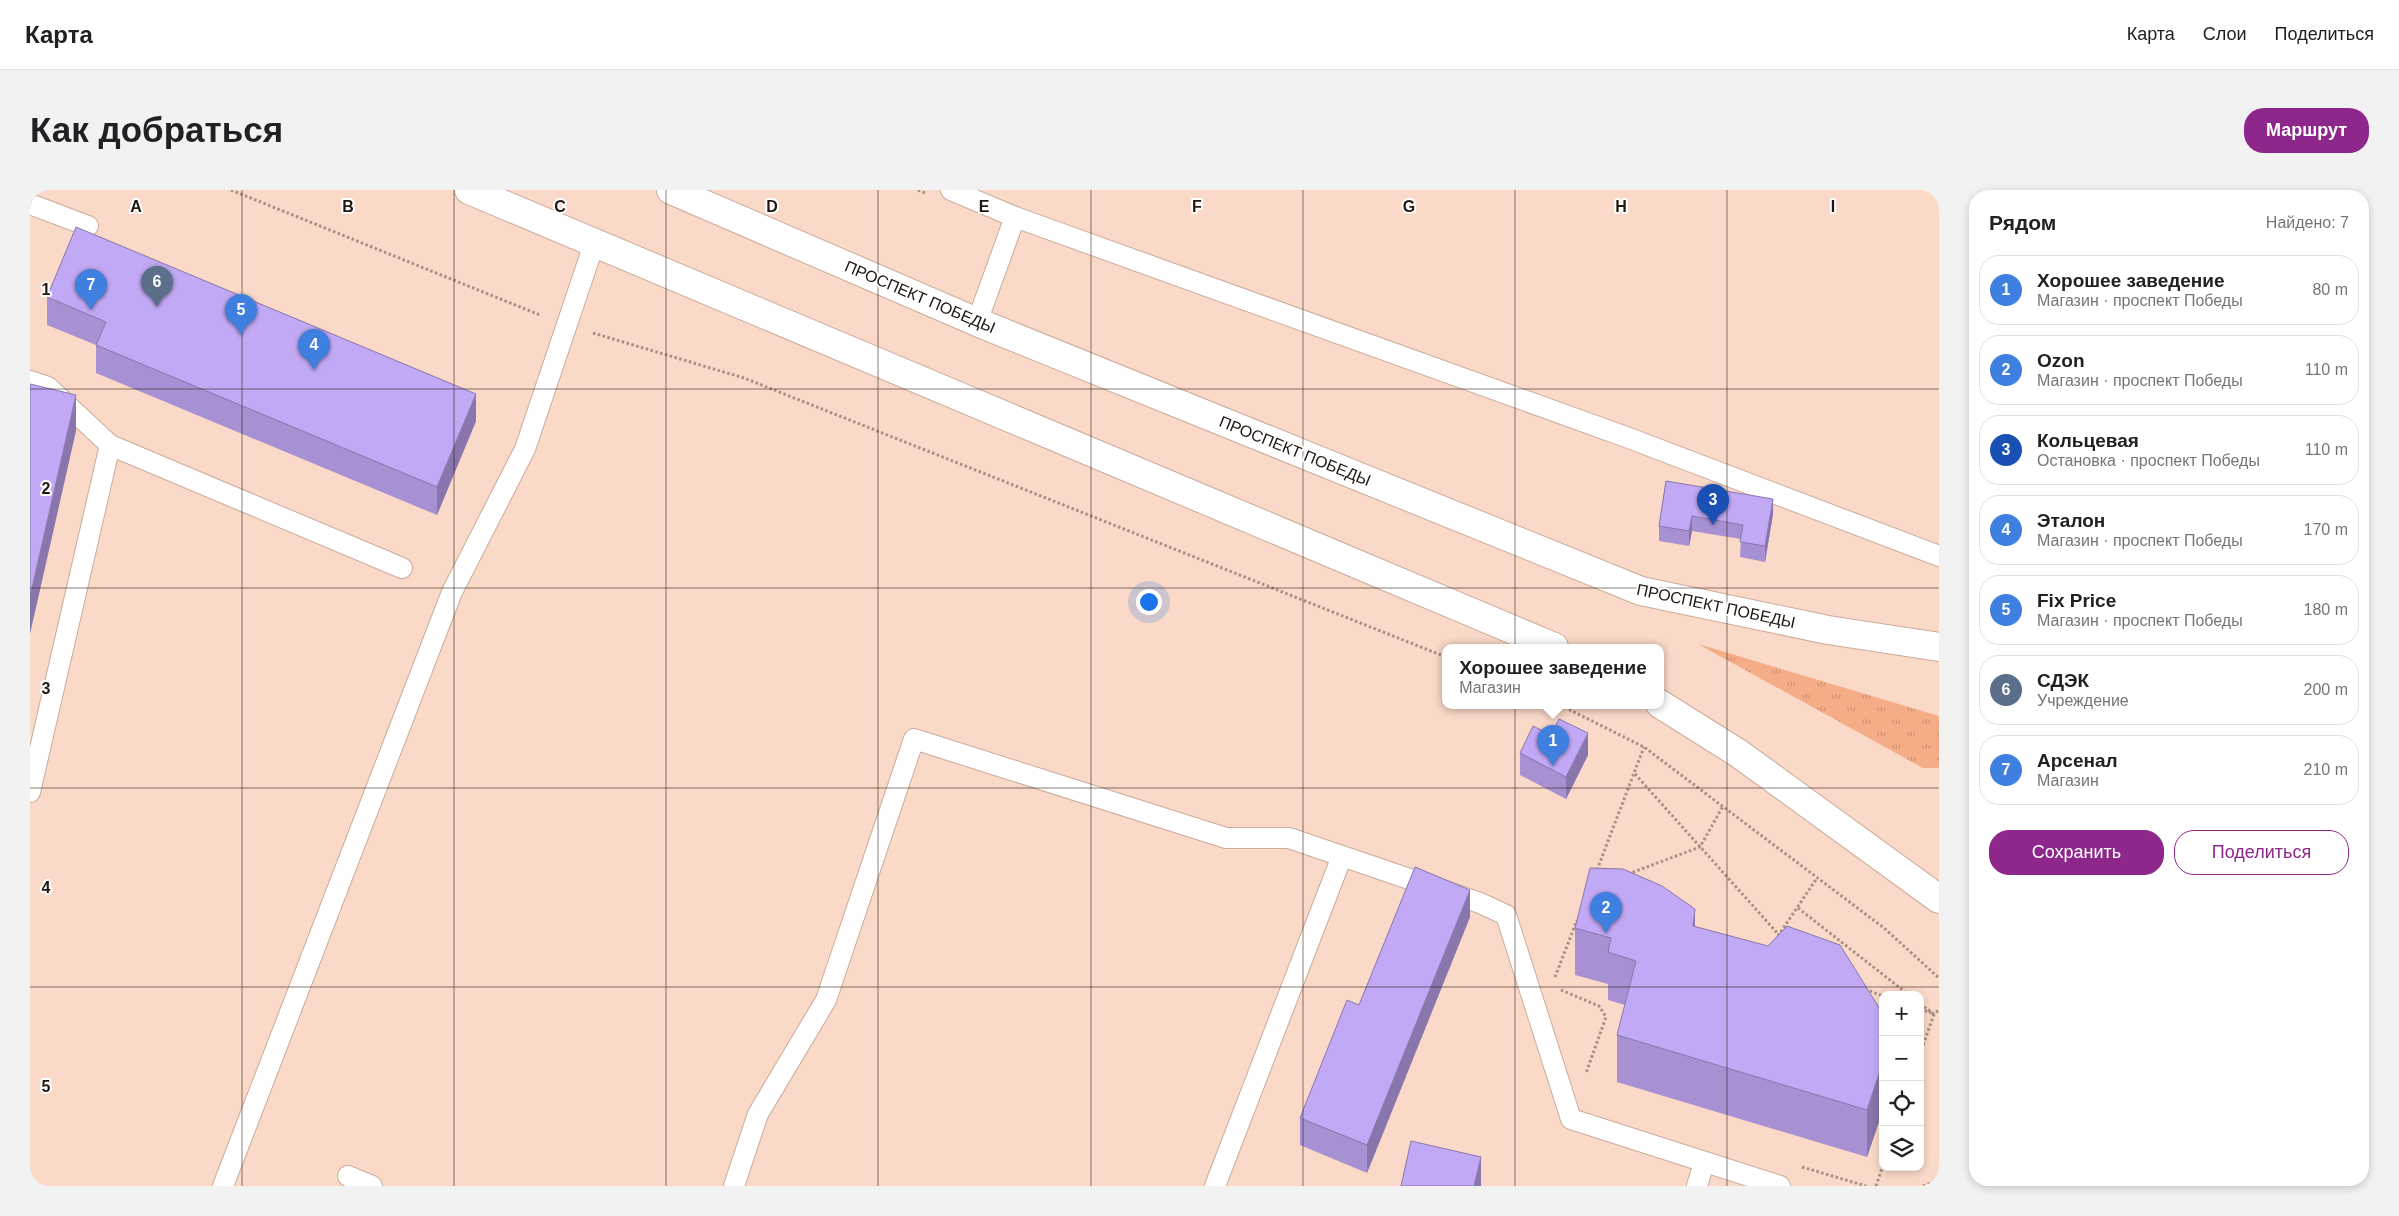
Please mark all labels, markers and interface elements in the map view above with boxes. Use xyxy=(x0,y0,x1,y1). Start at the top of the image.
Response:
text: Карта xyxy=(25,21,93,48)
text: Карта xyxy=(2127,24,2175,44)
text: Слои xyxy=(2203,24,2247,44)
text: Поделиться xyxy=(2275,24,2374,44)
button: Маршрут xyxy=(2244,108,2369,153)
text: Как добраться xyxy=(30,110,283,149)
text: A xyxy=(130,198,142,215)
text: B xyxy=(342,198,354,215)
text: C xyxy=(554,198,566,215)
text: D xyxy=(766,198,778,215)
text: E xyxy=(979,198,990,215)
text: F xyxy=(1192,198,1202,215)
text: G xyxy=(1403,198,1415,215)
text: H xyxy=(1615,198,1627,215)
text: I xyxy=(1831,198,1835,215)
text: Рядом xyxy=(1989,211,2056,234)
text: Найдено: 7 xyxy=(2266,214,2349,231)
street label: ПРОСПЕКТ ПОБЕДЫ xyxy=(842,258,998,336)
pin: 6 xyxy=(141,266,173,307)
pin: 7 xyxy=(75,269,107,310)
text: Хорошее заведение xyxy=(2037,270,2225,291)
text: 1 xyxy=(42,281,51,298)
text: 1 xyxy=(2002,281,2010,298)
text: 80 m xyxy=(2312,281,2348,298)
text: Магазин · проспект Победы xyxy=(2037,292,2243,309)
pin: 5 xyxy=(225,294,257,335)
pin: 4 xyxy=(298,329,330,370)
text: Ozon xyxy=(2037,350,2085,371)
text: 2 xyxy=(2002,361,2010,378)
text: 110 m xyxy=(2305,361,2348,378)
text: Магазин · проспект Победы xyxy=(2037,372,2243,389)
street label: ПРОСПЕКТ ПОБЕДЫ xyxy=(1217,413,1373,489)
text: Кольцевая xyxy=(2037,430,2139,451)
text: 3 xyxy=(2002,441,2010,458)
text: 110 m xyxy=(2305,441,2348,458)
text: Остановка · проспект Победы xyxy=(2037,452,2260,469)
text: 2 xyxy=(42,480,51,497)
pin: 3 xyxy=(1697,484,1729,525)
text: Эталон xyxy=(2037,510,2105,531)
text: 4 xyxy=(2002,521,2010,538)
text: 170 m xyxy=(2304,521,2348,538)
text: Магазин · проспект Победы xyxy=(2037,532,2243,549)
street label: ПРОСПЕКТ ПОБЕДЫ xyxy=(1635,581,1797,631)
your location xyxy=(1136,589,1162,615)
text: Fix Price xyxy=(2037,590,2116,611)
text: 5 xyxy=(2002,601,2010,618)
text: 180 m xyxy=(2304,601,2348,618)
text: Магазин · проспект Победы xyxy=(2037,612,2243,629)
popup xyxy=(1442,644,1664,709)
text: Хорошее заведение xyxy=(1459,657,1647,678)
text: СДЭК xyxy=(2037,670,2089,691)
text: Магазин xyxy=(1459,679,1521,696)
text: 3 xyxy=(42,680,51,697)
text: 6 xyxy=(2002,681,2010,698)
text: 200 m xyxy=(2304,681,2348,698)
text: Учреждение xyxy=(2037,692,2129,709)
pin: 1 xyxy=(1537,725,1569,766)
text: Арсенал xyxy=(2037,750,2118,771)
text: 7 xyxy=(2002,761,2010,778)
text: 210 m xyxy=(2304,761,2348,778)
text: Магазин xyxy=(2037,772,2099,789)
button: Сохранить xyxy=(1989,830,2164,875)
button: Поделиться xyxy=(2174,830,2349,875)
text: 4 xyxy=(42,879,51,896)
pin: 2 xyxy=(1590,892,1622,933)
map controls xyxy=(1879,991,1924,1171)
button: + xyxy=(1879,991,1924,1036)
button: − xyxy=(1879,1036,1924,1081)
text: 5 xyxy=(42,1078,51,1095)
button: locate xyxy=(1879,1081,1924,1126)
button: layers xyxy=(1879,1126,1924,1171)

